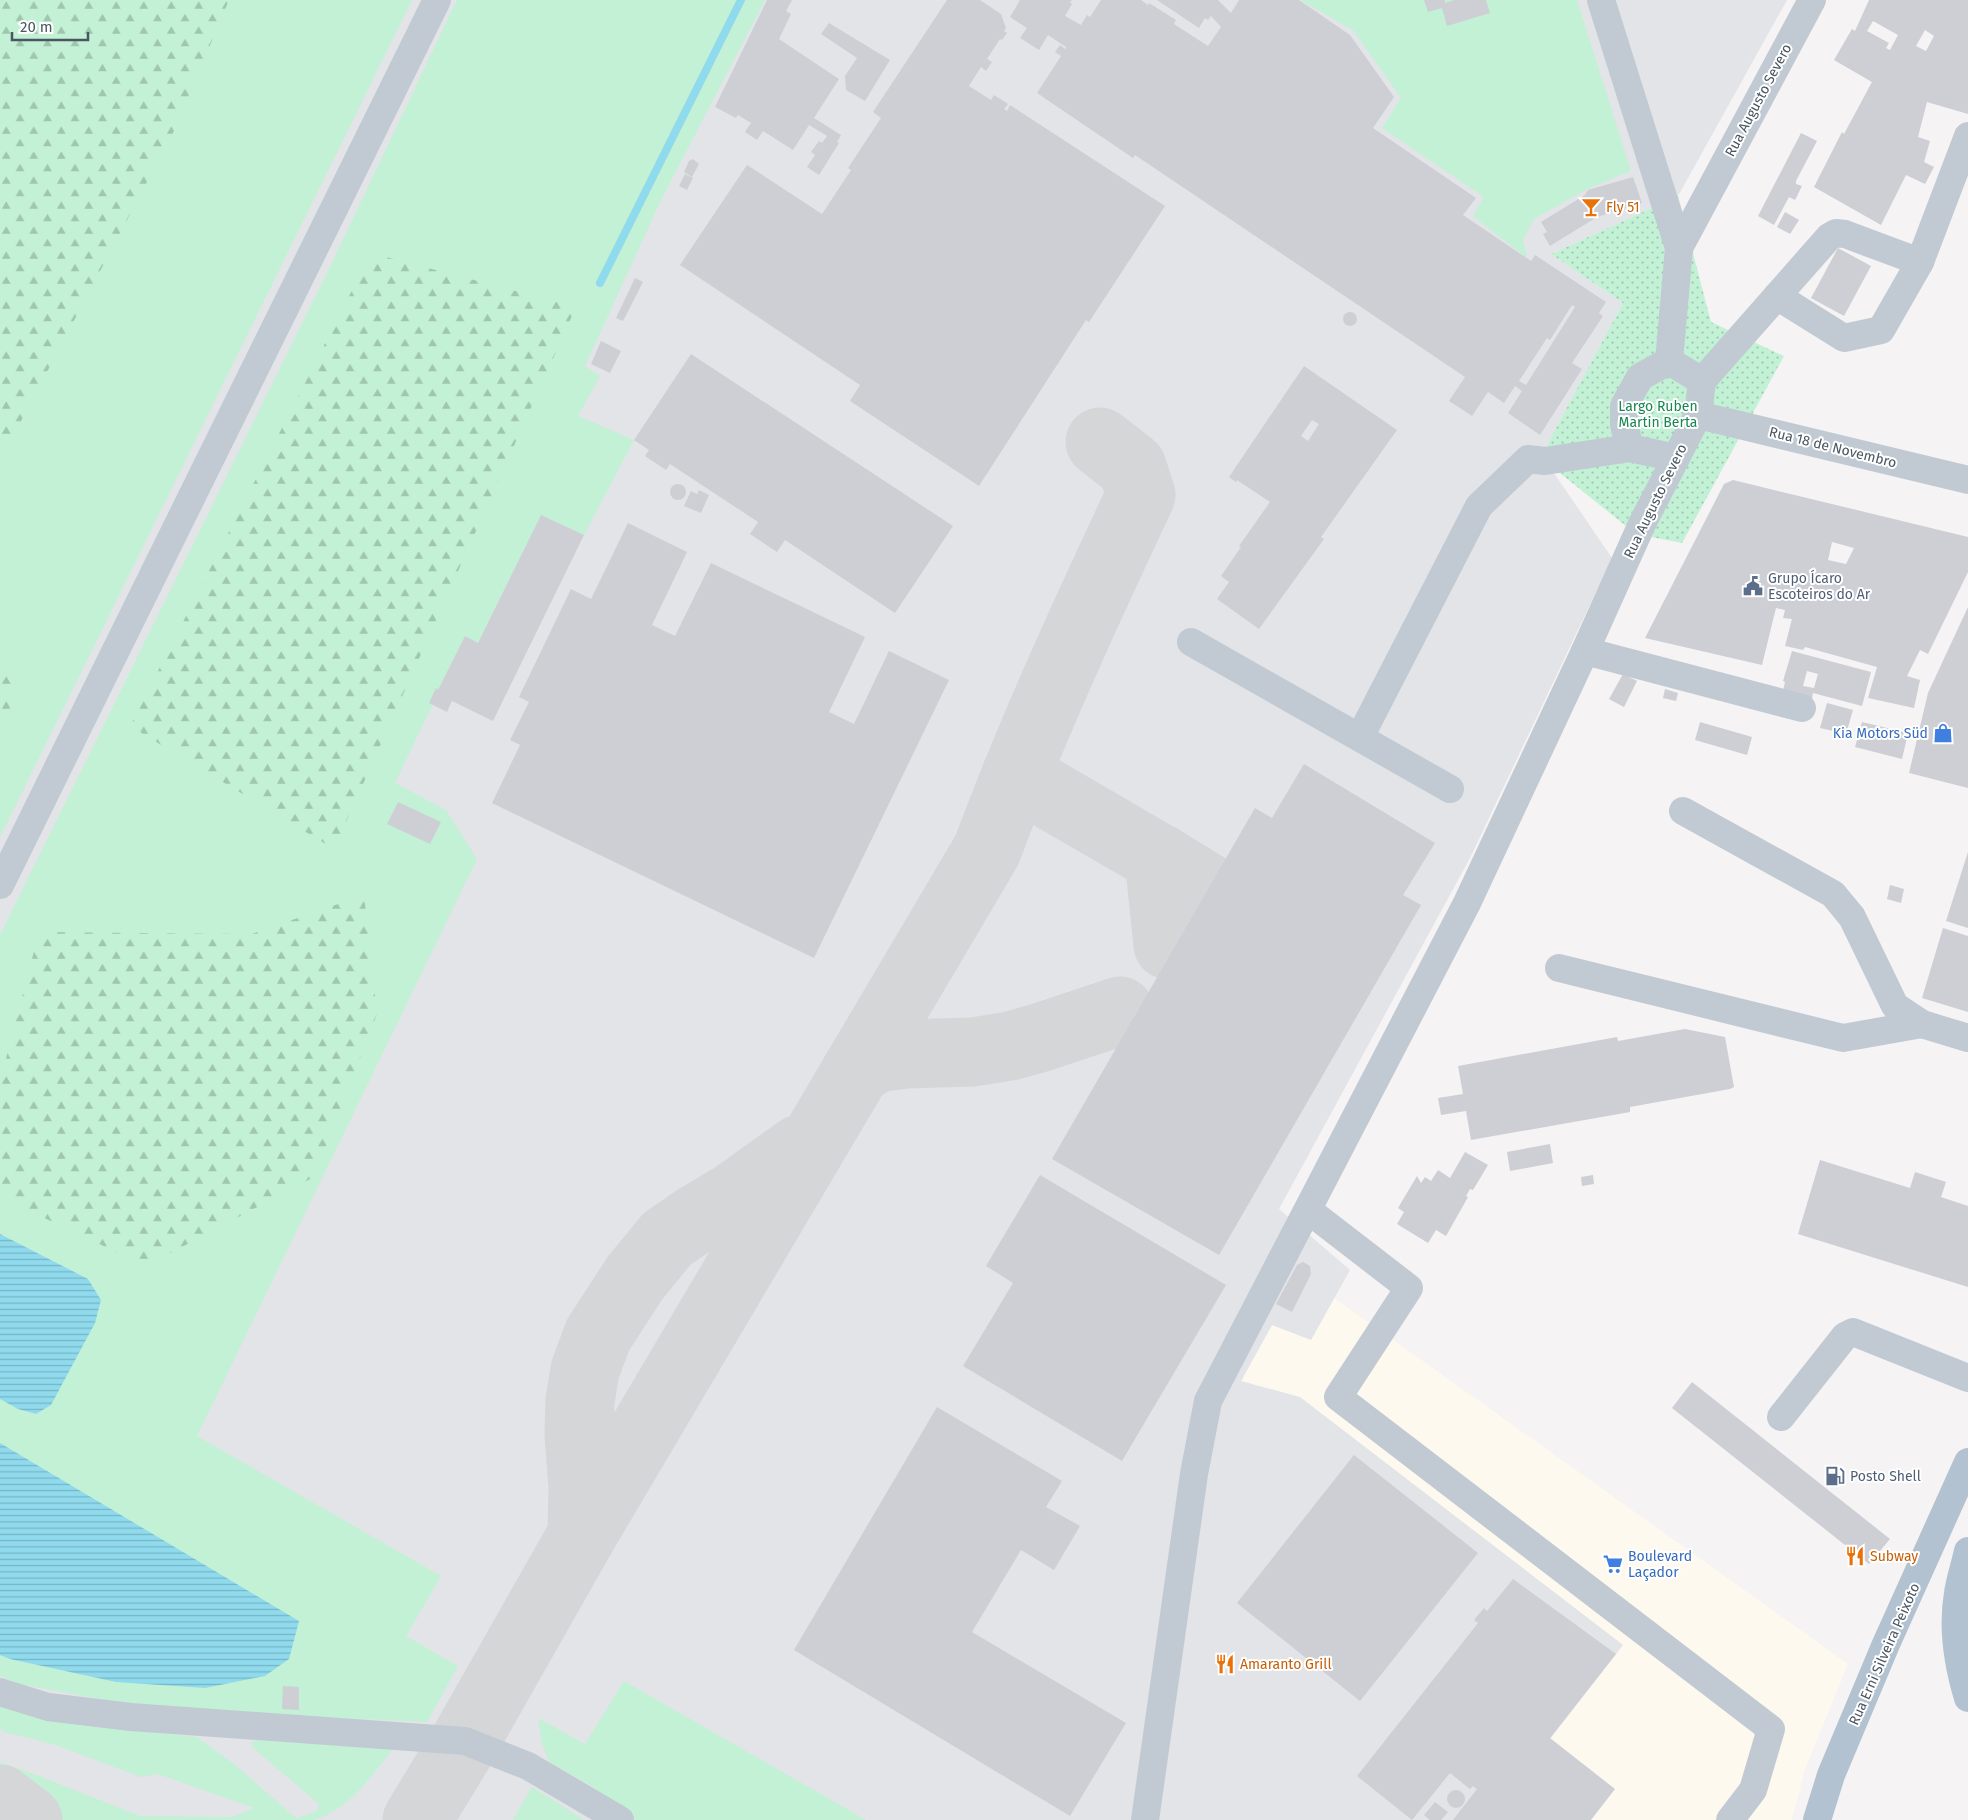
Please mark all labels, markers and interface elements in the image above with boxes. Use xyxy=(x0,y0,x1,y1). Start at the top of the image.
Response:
scale bar xyxy=(12,10,89,42)
text: 20 m xyxy=(20,18,53,36)
street label: Rua Augusto Severo xyxy=(1721,41,1795,160)
bar icon: Fly 51 xyxy=(1580,196,1602,218)
place label: Fly 51 xyxy=(1606,199,1640,216)
park label: Largo Ruben Martin Berta xyxy=(1618,398,1698,431)
street label: Rua 18 de Novembro xyxy=(1767,423,1898,472)
street label: Rua Augusto Severo xyxy=(1620,441,1691,561)
place label: Grupo Ícaro Escoteiros do Ar xyxy=(1768,569,1871,603)
public building icon: Grupo Ícaro Escoteiros do Ar xyxy=(1742,575,1764,597)
shop icon: Kia Motors Süd xyxy=(1932,722,1954,744)
place label: Kia Motors Süd xyxy=(1833,725,1928,742)
fuel station icon: Posto Shell xyxy=(1824,1465,1846,1487)
place label: Posto Shell xyxy=(1850,1468,1921,1485)
restaurant icon: Subway xyxy=(1844,1545,1866,1567)
place label: Boulevard Laçador xyxy=(1628,1548,1692,1581)
place label: Subway xyxy=(1870,1548,1918,1565)
supermarket icon: Boulevard Laçador xyxy=(1602,1553,1624,1575)
street label: Rua Erni Silveira Peixoto xyxy=(1845,1580,1924,1728)
restaurant icon: Amaranto Grill xyxy=(1214,1653,1236,1675)
place label: Amaranto Grill xyxy=(1240,1656,1332,1673)

